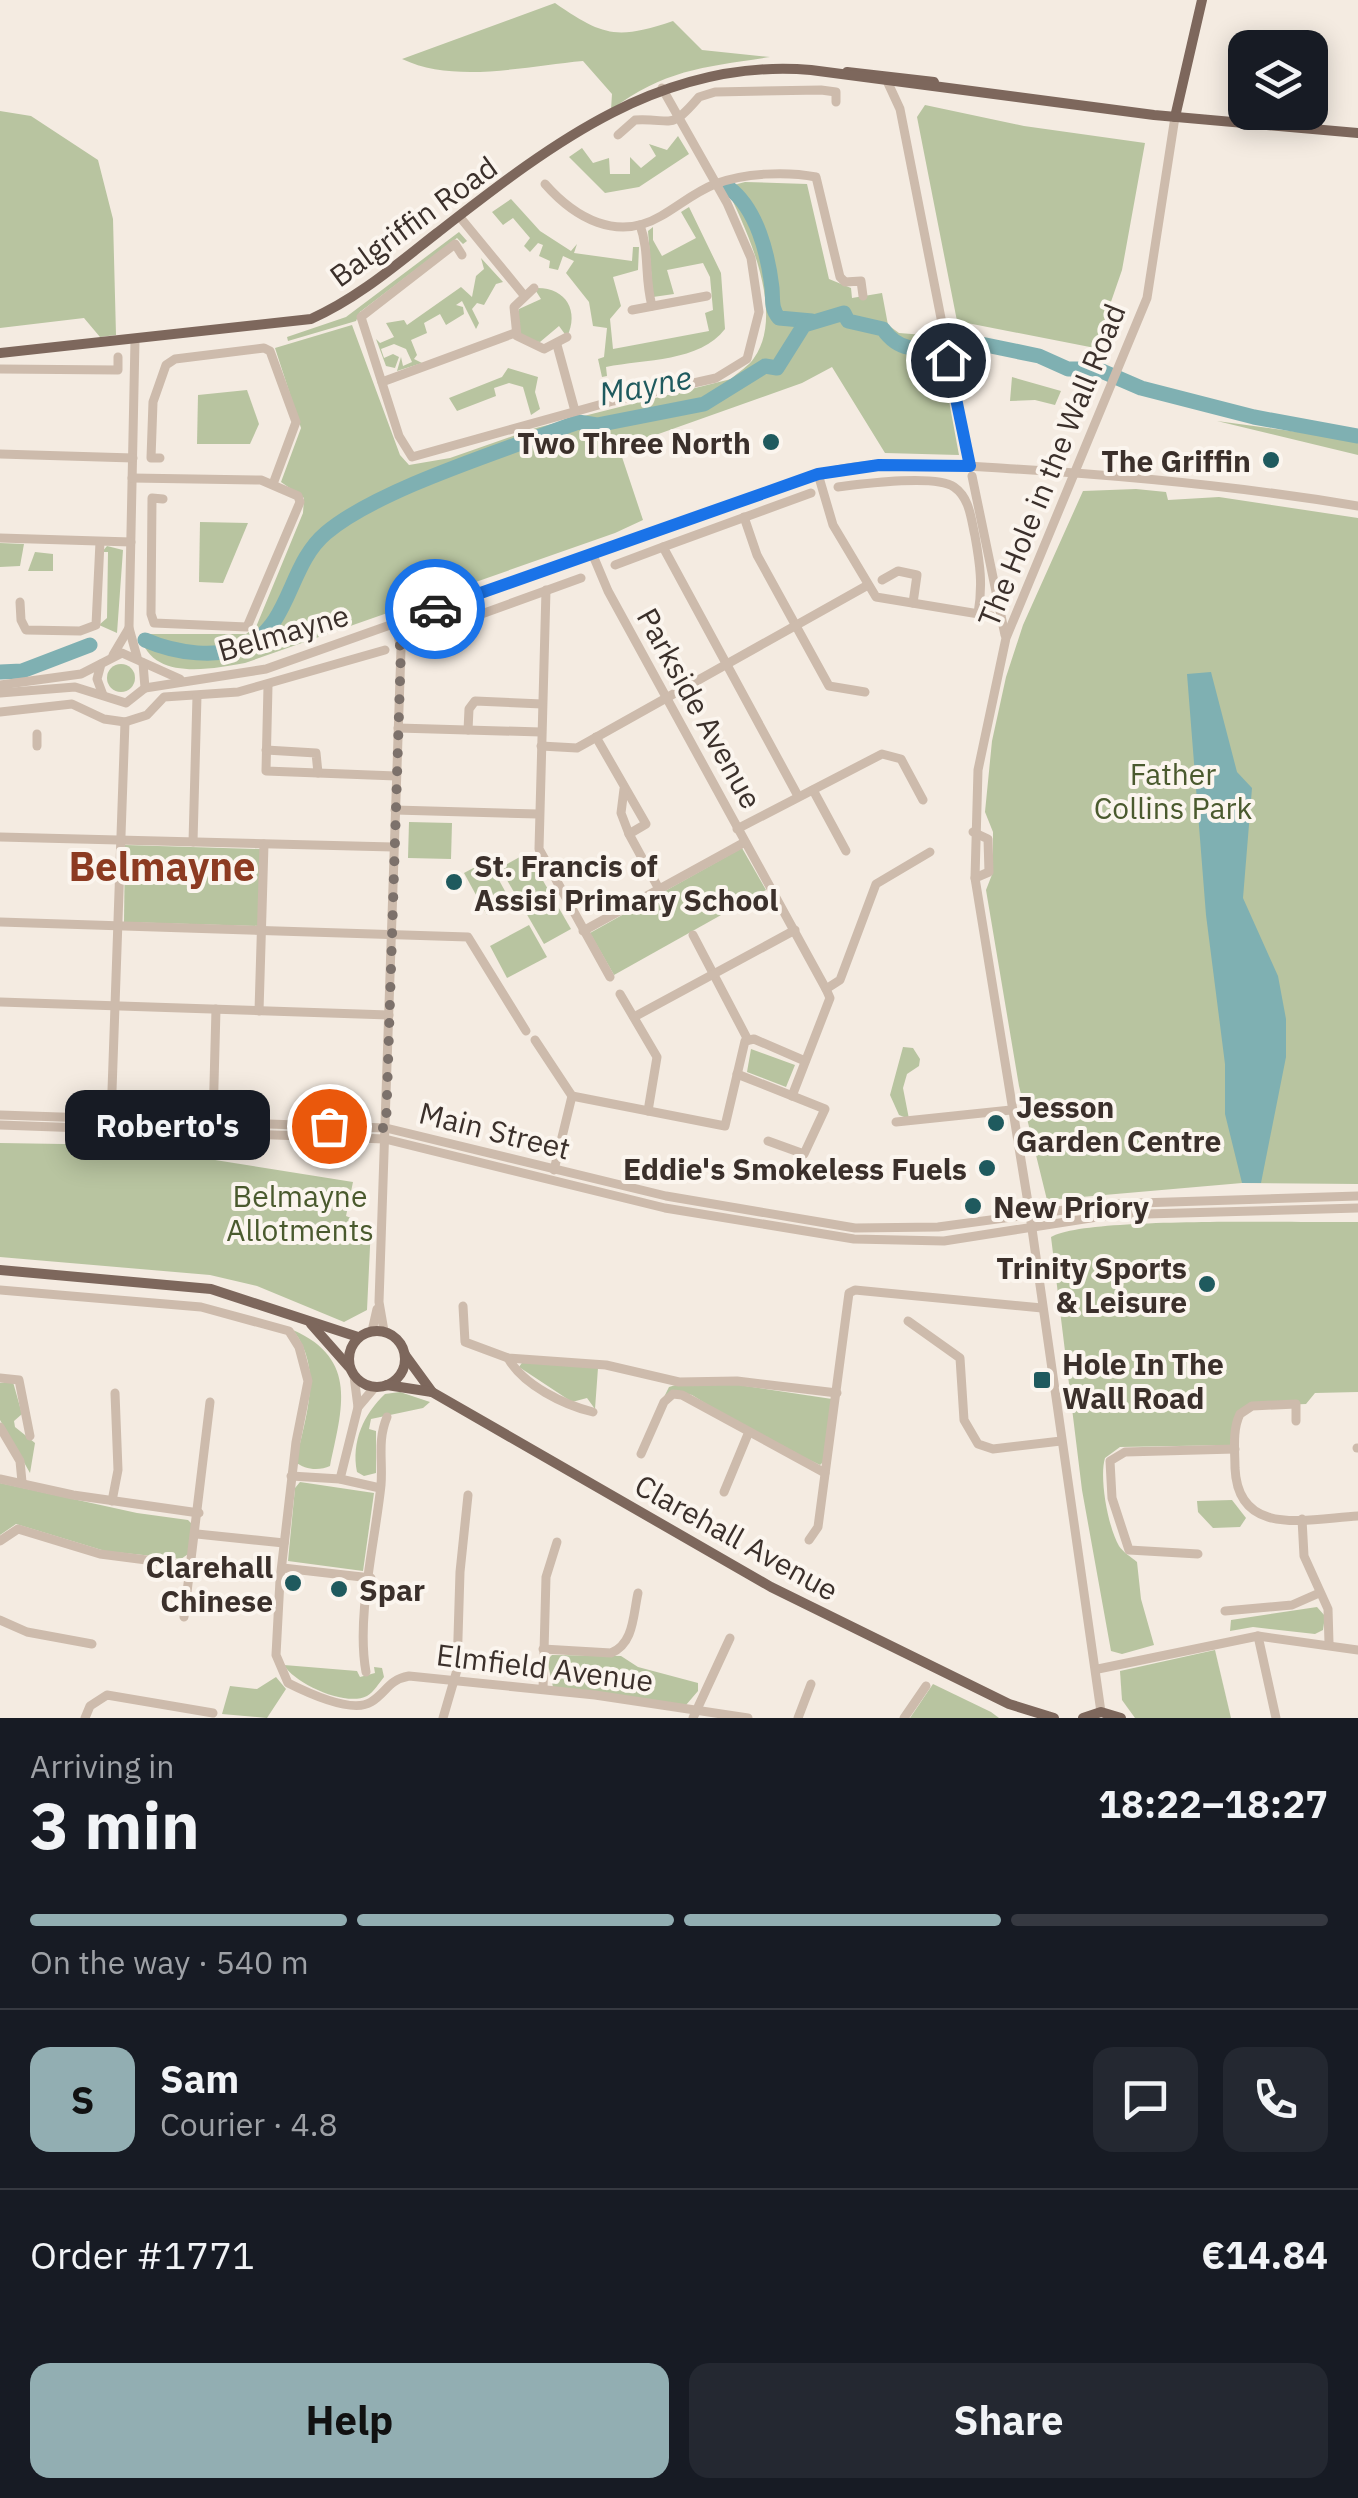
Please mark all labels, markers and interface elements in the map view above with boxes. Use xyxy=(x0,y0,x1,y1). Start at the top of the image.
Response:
map controls xyxy=(1228,30,1328,130)
button: layers xyxy=(1228,30,1328,130)
street label: Balgriffin Road xyxy=(321,147,505,295)
street label: The Hole in the Wall Road xyxy=(968,298,1134,632)
pin xyxy=(906,318,991,403)
icon: home xyxy=(921,333,976,388)
water label: Mayne xyxy=(595,355,695,415)
place label: Two Three North xyxy=(517,423,751,462)
marker: Two Three North xyxy=(760,431,782,453)
place label: The Griffin xyxy=(1101,441,1251,480)
marker: The Griffin xyxy=(1260,449,1282,471)
courier xyxy=(385,559,485,659)
icon: car xyxy=(408,582,463,637)
street label: Belmayne xyxy=(213,595,353,669)
street label: Parkside Avenue xyxy=(629,601,771,815)
park label: Father Collins Park xyxy=(1094,754,1252,827)
district label: Belmayne xyxy=(68,840,256,892)
place label: St. Francis of Assisi Primary School xyxy=(474,846,778,919)
marker: St. Francis of Assisi Primary School xyxy=(443,871,465,893)
pin xyxy=(287,1084,372,1169)
place label: Jesson Garden Centre xyxy=(1016,1087,1221,1160)
callout: Roberto's xyxy=(64,1091,269,1161)
street label: Main Street xyxy=(415,1092,575,1168)
icon: bag xyxy=(302,1099,357,1154)
text: Roberto's xyxy=(96,1104,239,1146)
marker: Jesson Garden Centre xyxy=(985,1112,1007,1134)
place label: Eddie's Smokeless Fuels xyxy=(623,1149,967,1188)
marker: Eddie's Smokeless Fuels xyxy=(976,1157,998,1179)
park label: Belmayne Allotments xyxy=(226,1176,374,1249)
place label: New Priory xyxy=(993,1187,1149,1226)
marker: New Priory xyxy=(962,1195,984,1217)
place label: Trinity Sports & Leisure xyxy=(996,1248,1187,1321)
marker: Trinity Sports & Leisure xyxy=(1196,1273,1218,1295)
place label: Hole In The Wall Road xyxy=(1062,1344,1224,1417)
marker: Hole In The Wall Road xyxy=(1031,1369,1053,1391)
street label: Clarehall Avenue xyxy=(628,1465,846,1609)
place label: Clarehall Chinese xyxy=(146,1547,273,1620)
place label: Spar xyxy=(359,1570,425,1609)
marker: Clarehall Chinese xyxy=(282,1572,304,1594)
marker: Spar xyxy=(328,1578,350,1600)
street label: Elmfield Avenue xyxy=(434,1634,656,1700)
text: Arriving in xyxy=(30,1745,175,1787)
text: 18:22–18:27 xyxy=(1098,1779,1328,1828)
text: 3 min xyxy=(30,1782,200,1867)
text: On the way · 540 m xyxy=(30,1941,309,1983)
button: chat xyxy=(1093,2047,1198,2152)
button: phone xyxy=(1223,2047,1328,2152)
text: Sam xyxy=(160,2054,239,2103)
text: S xyxy=(71,2075,94,2124)
text: Courier · 4.8 xyxy=(160,2103,338,2145)
text: Order #1771 xyxy=(30,2230,255,2279)
text: €14.84 xyxy=(1201,2230,1328,2279)
button: Help xyxy=(30,2363,669,2478)
button: Share xyxy=(689,2363,1328,2478)

